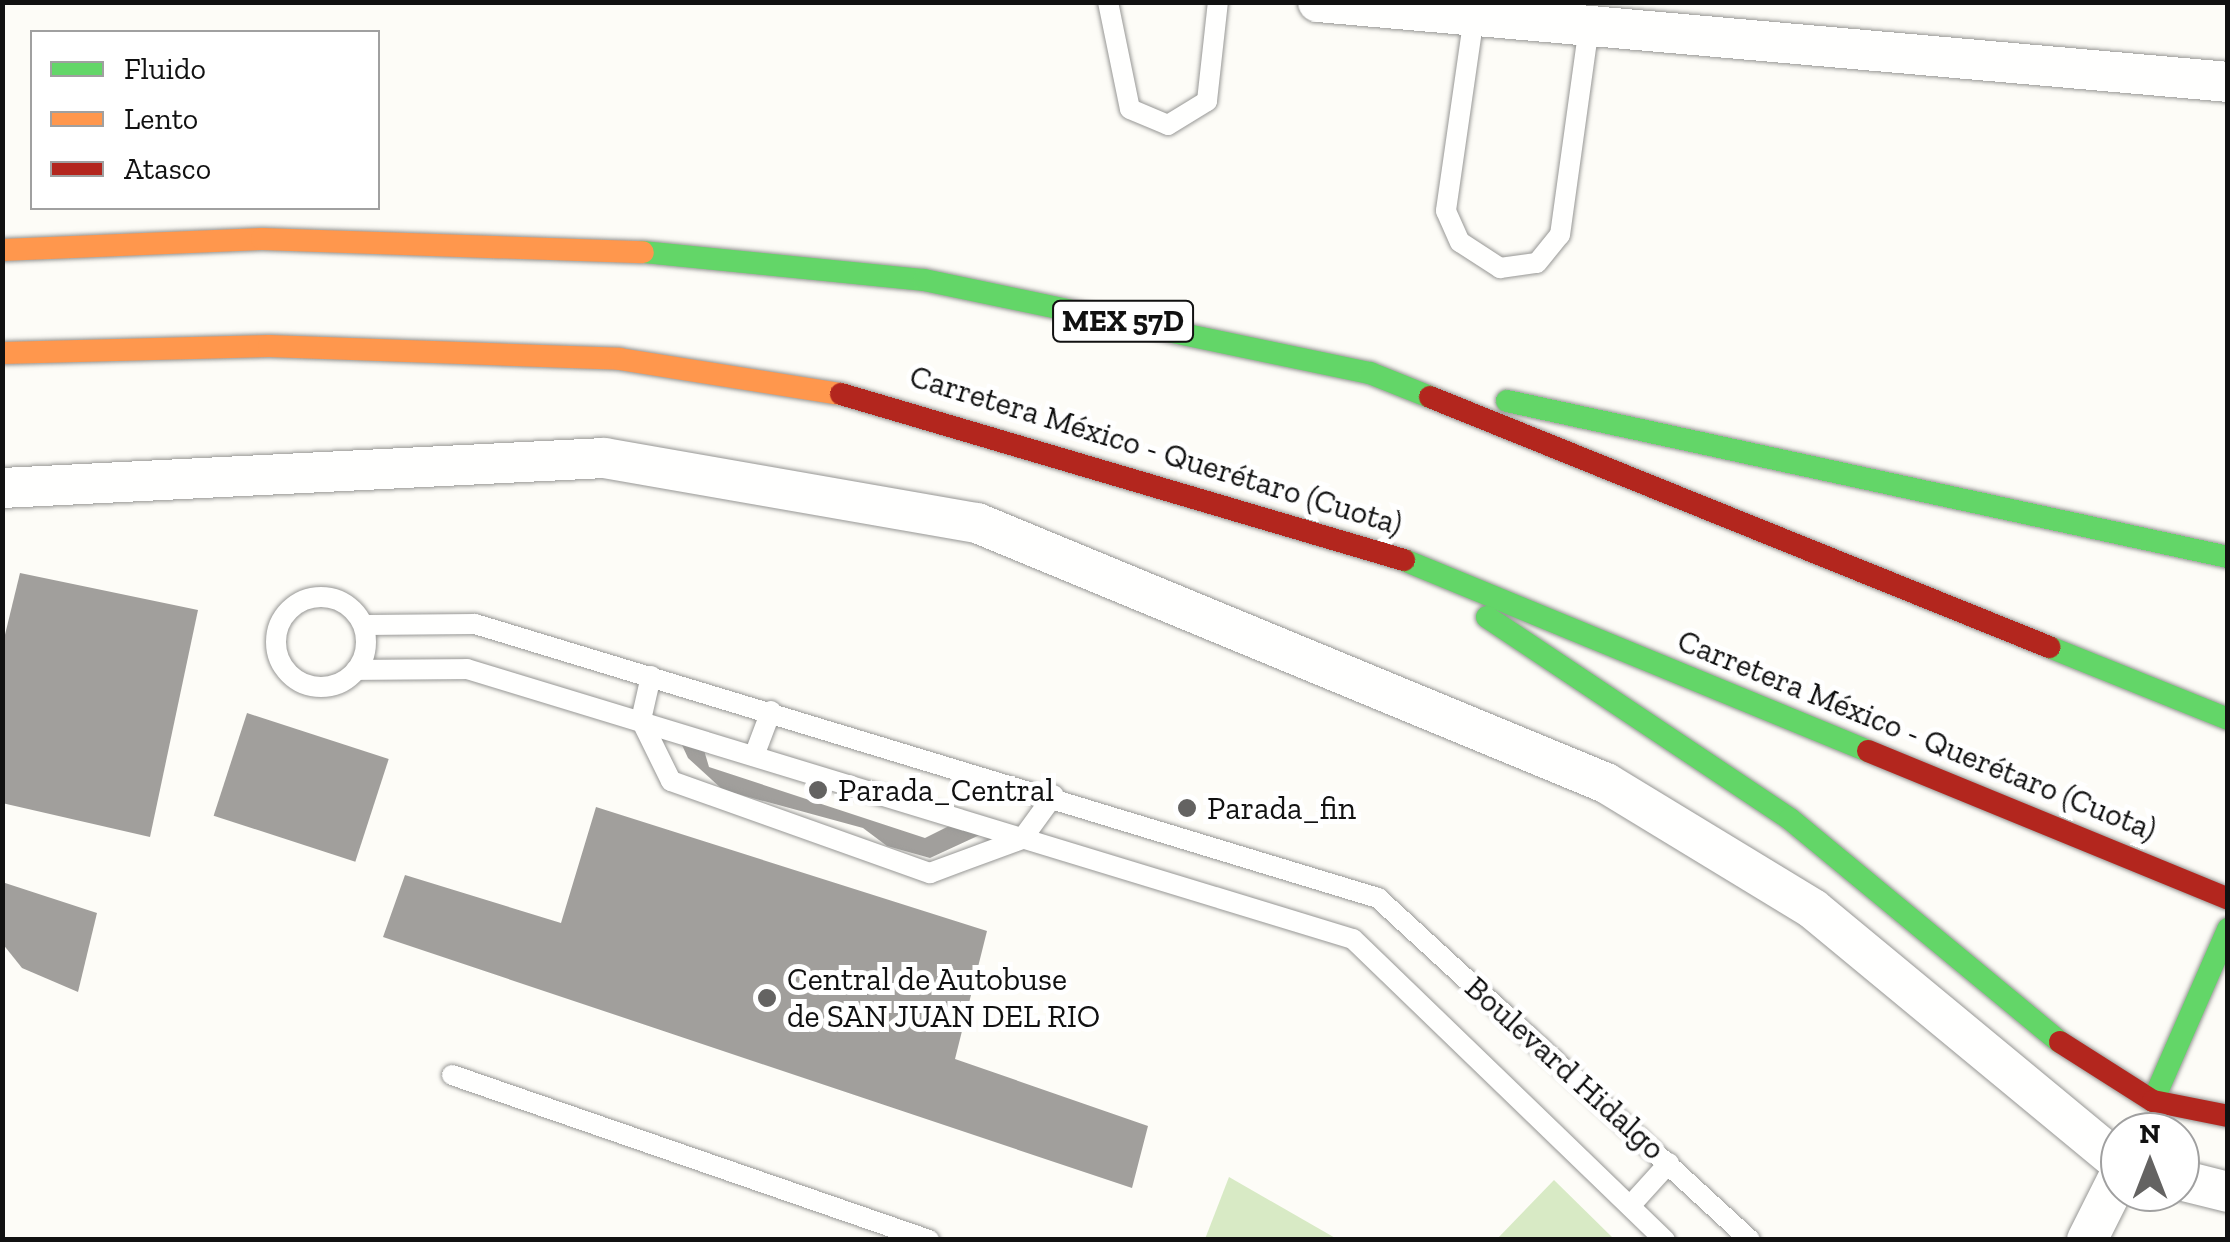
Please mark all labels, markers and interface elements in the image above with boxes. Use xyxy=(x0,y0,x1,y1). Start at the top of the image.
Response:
legend xyxy=(30,30,380,210)
text: Fluido xyxy=(124,51,206,87)
text: Lento xyxy=(124,101,198,137)
text: Atasco xyxy=(124,151,211,187)
road number: MEX 57D xyxy=(1050,296,1196,346)
street label: Carretera México - Querétaro (Cuota) xyxy=(905,357,1407,543)
street label: Carretera México - Querétaro (Cuota) xyxy=(1672,621,2162,849)
place label: Parada_Central xyxy=(838,771,1054,809)
marker: Parada_Central xyxy=(807,779,829,801)
place label: Parada_fin xyxy=(1207,789,1356,827)
marker: Parada_fin xyxy=(1176,797,1198,819)
place label: Central de Autobuse de SAN JUAN DEL RIO xyxy=(787,961,1101,1036)
street label: Boulevard Hidalgo xyxy=(1457,968,1673,1168)
marker: Central de Autobuse de SAN JUAN DEL RIO xyxy=(756,987,778,1009)
north arrow xyxy=(2100,1112,2200,1212)
text: N xyxy=(2139,1117,2161,1150)

